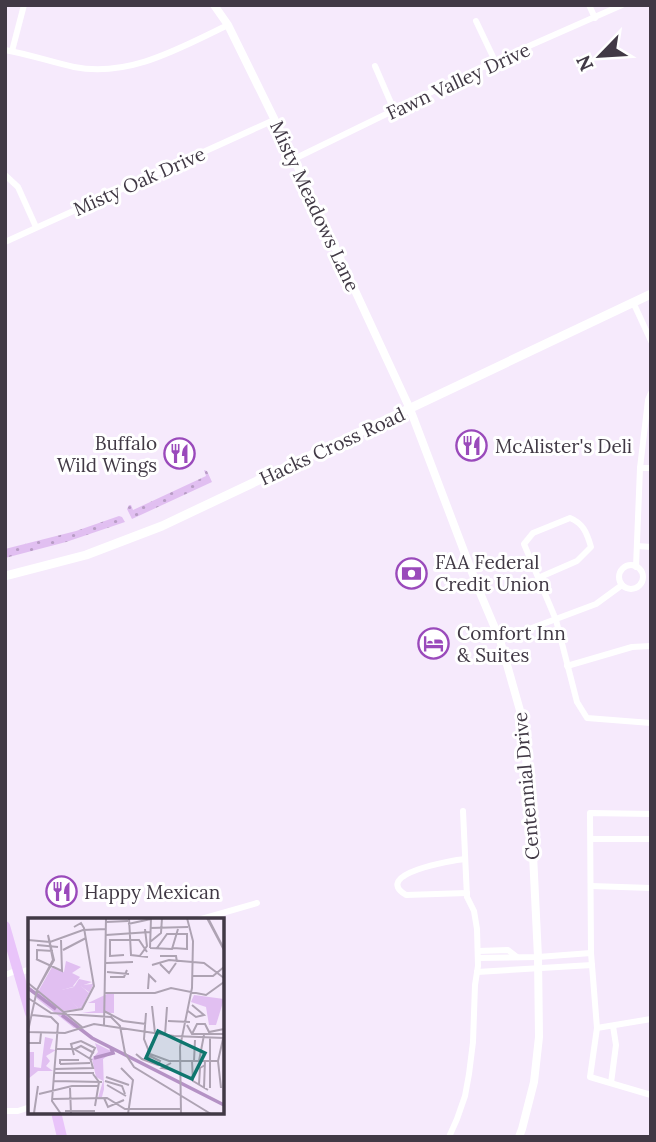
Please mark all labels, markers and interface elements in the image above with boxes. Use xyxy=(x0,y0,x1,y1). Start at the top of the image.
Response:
north arrow xyxy=(565,21,635,91)
street label: Fawn Valley Drive xyxy=(382,37,534,125)
text: N xyxy=(570,51,599,75)
street label: Misty Meadows Lane xyxy=(265,117,365,295)
street label: Misty Oak Drive xyxy=(69,141,209,221)
street label: Hacks Cross Road xyxy=(255,402,409,490)
restaurant icon: McAlister's Deli xyxy=(455,429,489,463)
place label: Buffalo Wild Wings xyxy=(57,431,157,477)
place label: McAlister's Deli xyxy=(495,434,632,458)
restaurant icon: Buffalo Wild Wings xyxy=(163,437,197,471)
place label: FAA Federal Credit Union xyxy=(435,550,550,596)
bank icon: FAA Federal Credit Union xyxy=(395,556,429,590)
place label: Comfort Inn & Suites xyxy=(457,621,566,667)
hotel icon: Comfort Inn & Suites xyxy=(417,627,451,661)
street label: Centennial Drive xyxy=(508,711,544,861)
restaurant icon: Happy Mexican xyxy=(44,875,78,909)
place label: Happy Mexican xyxy=(84,880,220,904)
inset map xyxy=(28,918,224,1114)

